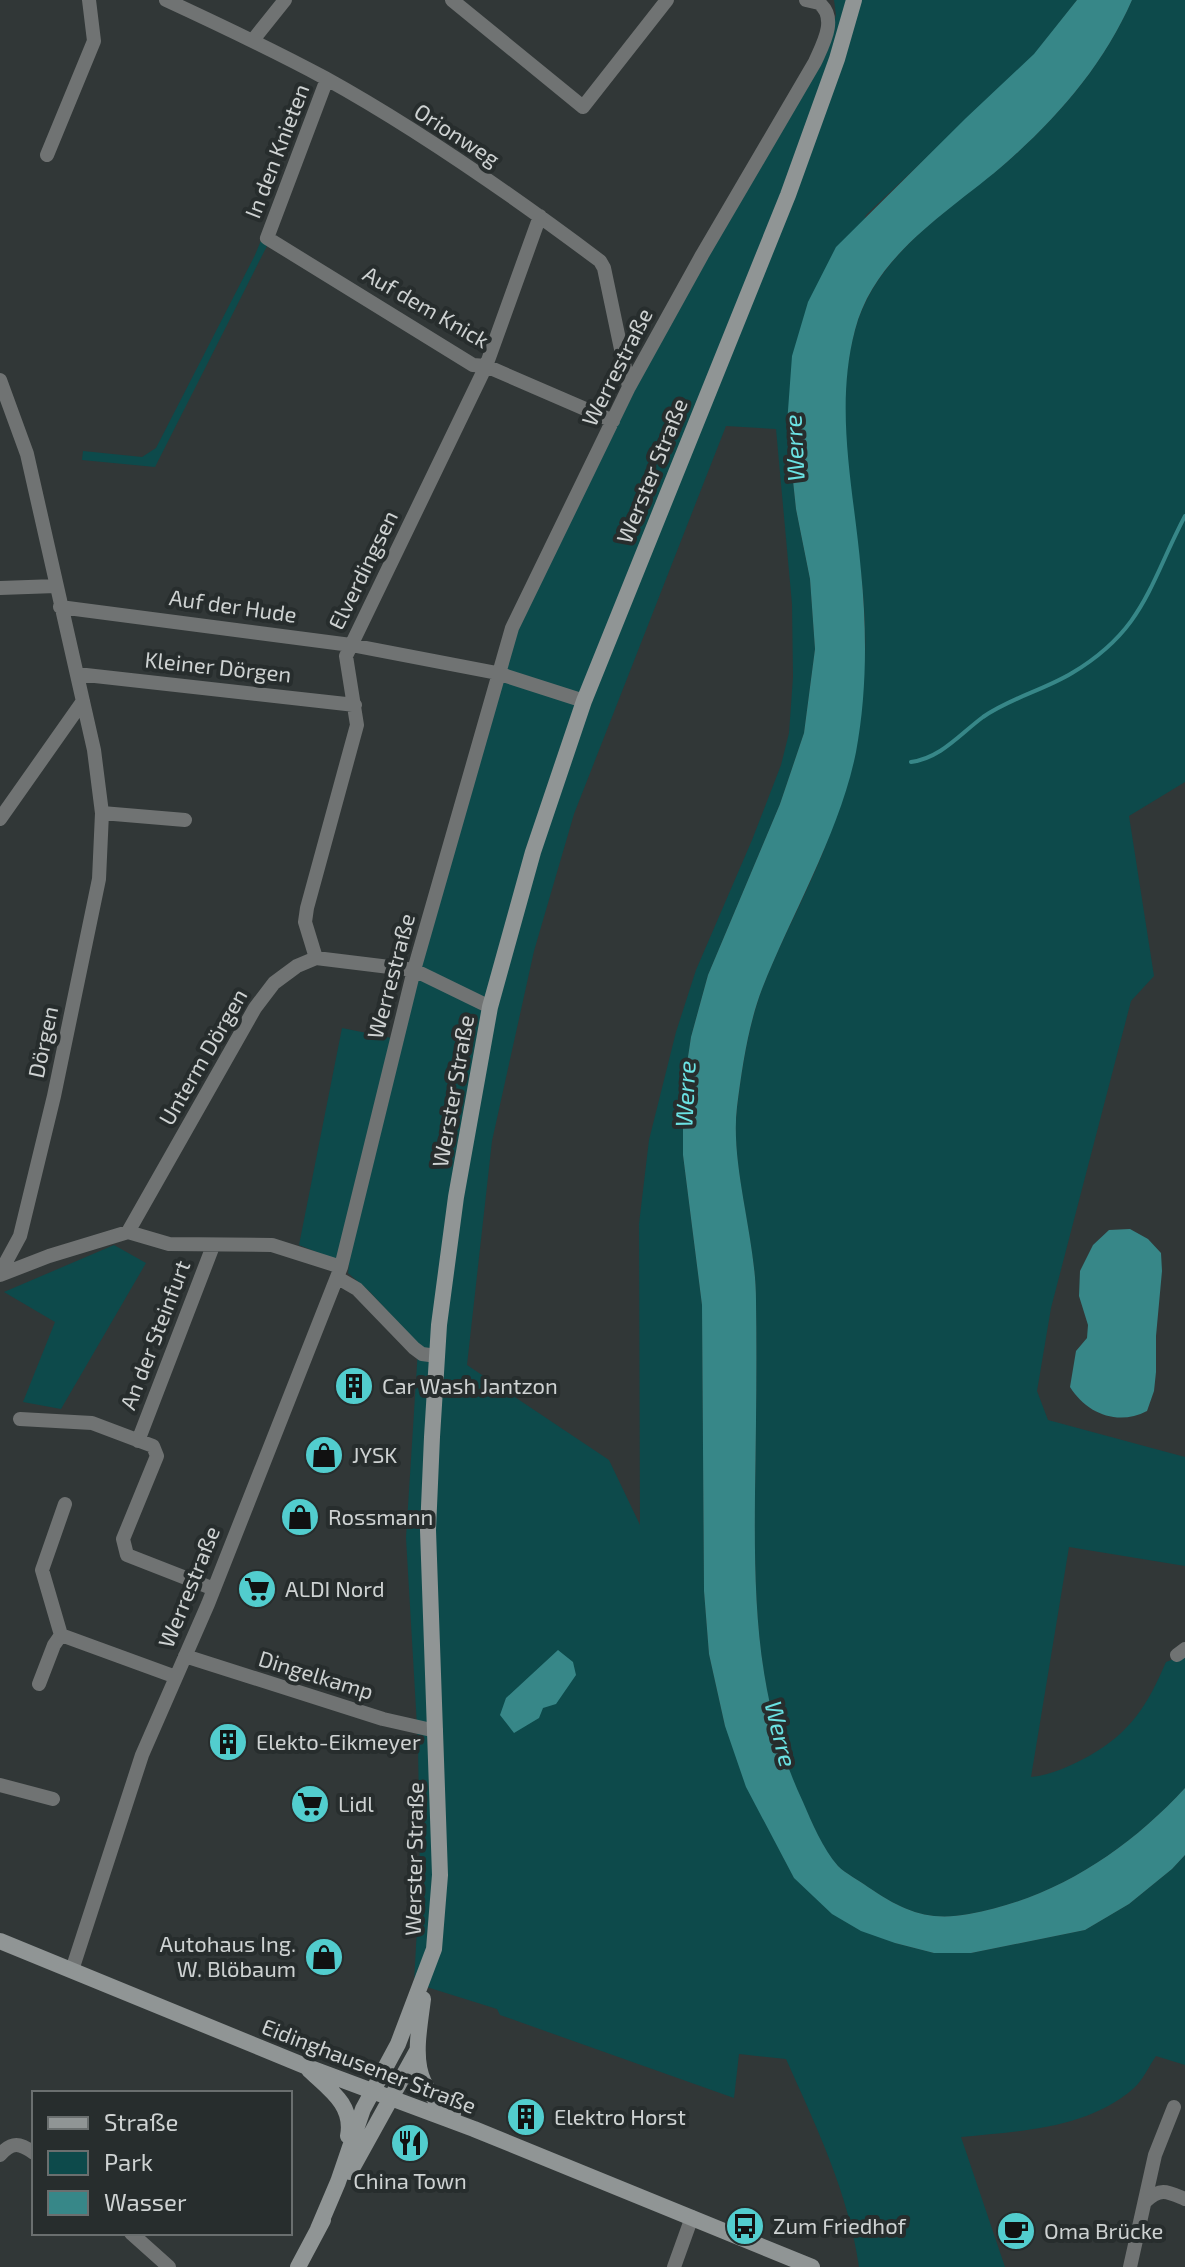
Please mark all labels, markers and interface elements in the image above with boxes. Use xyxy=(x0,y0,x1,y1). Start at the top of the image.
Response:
street label: In den Knieten xyxy=(239,80,314,221)
street label: Orionweg xyxy=(410,97,505,171)
street label: Auf dem Knick xyxy=(359,260,494,353)
street label: Werrestraße xyxy=(575,303,657,430)
street label: Werster Straße xyxy=(610,394,692,547)
water label: Werre xyxy=(777,414,810,482)
street label: Elverdingsen xyxy=(322,506,402,633)
street label: Auf der Hude xyxy=(168,583,299,627)
street label: Kleiner Dörgen xyxy=(144,645,293,687)
street label: Werrestraße xyxy=(361,910,419,1041)
street label: Unterm Dörgen xyxy=(153,984,252,1129)
street label: Dörgen xyxy=(22,1004,62,1080)
street label: Werster Straße xyxy=(426,1013,478,1169)
water label: Werre xyxy=(668,1060,701,1128)
street label: An der Steinfurt xyxy=(114,1256,194,1413)
building icon: Car Wash Jantzon xyxy=(333,1365,375,1407)
place label: Car Wash Jantzon xyxy=(382,1372,558,1398)
shop icon: JYSK xyxy=(303,1434,345,1476)
place label: JYSK xyxy=(352,1441,397,1467)
shop icon: Rossmann xyxy=(279,1496,321,1538)
place label: Rossmann xyxy=(328,1503,433,1529)
street label: Werrestraße xyxy=(152,1522,224,1651)
supermarket icon: ALDI Nord xyxy=(236,1568,278,1610)
place label: ALDI Nord xyxy=(285,1575,384,1601)
street label: Dingelkamp xyxy=(256,1644,377,1704)
water label: Werre xyxy=(759,1698,804,1770)
building icon: Elekto-Eikmeyer xyxy=(207,1721,249,1763)
place label: Elekto-Eikmeyer xyxy=(256,1728,421,1754)
street label: Werster Straße xyxy=(399,1782,427,1936)
supermarket icon: Lidl xyxy=(289,1783,331,1825)
place label: Lidl xyxy=(338,1790,374,1816)
place label: Autohaus Ing. W. Blöbaum xyxy=(160,1930,296,1981)
shop icon: Autohaus Ing. W. Blöbaum xyxy=(303,1936,345,1978)
street label: Eidinghausener Straße xyxy=(259,2012,480,2118)
legend xyxy=(32,2091,292,2235)
building icon: Elektro Horst xyxy=(505,2096,547,2138)
place label: Elektro Horst xyxy=(554,2103,686,2129)
text: Straße xyxy=(104,2107,178,2136)
restaurant icon: China Town xyxy=(389,2122,431,2164)
text: Park xyxy=(104,2147,153,2176)
place label: China Town xyxy=(353,2167,467,2193)
text: Wasser xyxy=(104,2187,187,2216)
bus stop icon: Zum Friedhof xyxy=(724,2205,766,2247)
cafe icon: Oma Brücke xyxy=(995,2210,1037,2252)
place label: Zum Friedhof xyxy=(773,2212,907,2238)
place label: Oma Brücke xyxy=(1044,2217,1163,2243)

